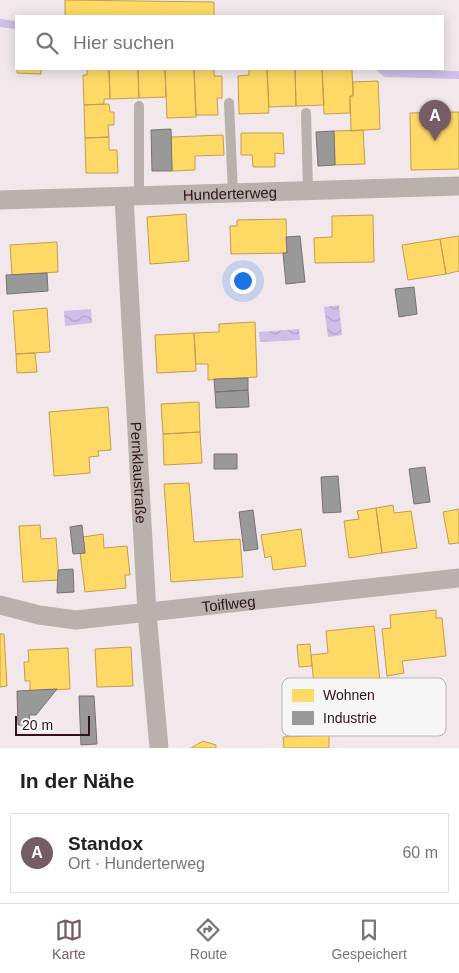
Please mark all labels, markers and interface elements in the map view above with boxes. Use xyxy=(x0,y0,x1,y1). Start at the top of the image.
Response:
search box xyxy=(15,15,444,70)
icon: search xyxy=(33,29,61,57)
text: Hier suchen xyxy=(73,32,174,53)
pin: A xyxy=(419,100,451,141)
street label: Hunderterweg xyxy=(183,183,277,203)
your location xyxy=(230,268,256,294)
street label: Pernklaustraße xyxy=(128,421,151,524)
street label: Toiflweg xyxy=(201,592,256,615)
legend xyxy=(282,678,446,736)
text: Wohnen xyxy=(323,687,375,703)
text: Industrie xyxy=(323,710,377,726)
scale bar xyxy=(15,713,90,736)
text: 20 m xyxy=(22,717,53,733)
text: In der Nähe xyxy=(20,769,134,792)
text: Standox xyxy=(68,833,143,854)
text: A xyxy=(31,844,43,861)
text: 60 m xyxy=(402,844,438,861)
text: Ort · Hunderterweg xyxy=(68,855,205,872)
tab: Karte xyxy=(52,916,86,962)
tab: Route xyxy=(190,916,227,962)
tab: Gespeichert xyxy=(331,916,407,962)

